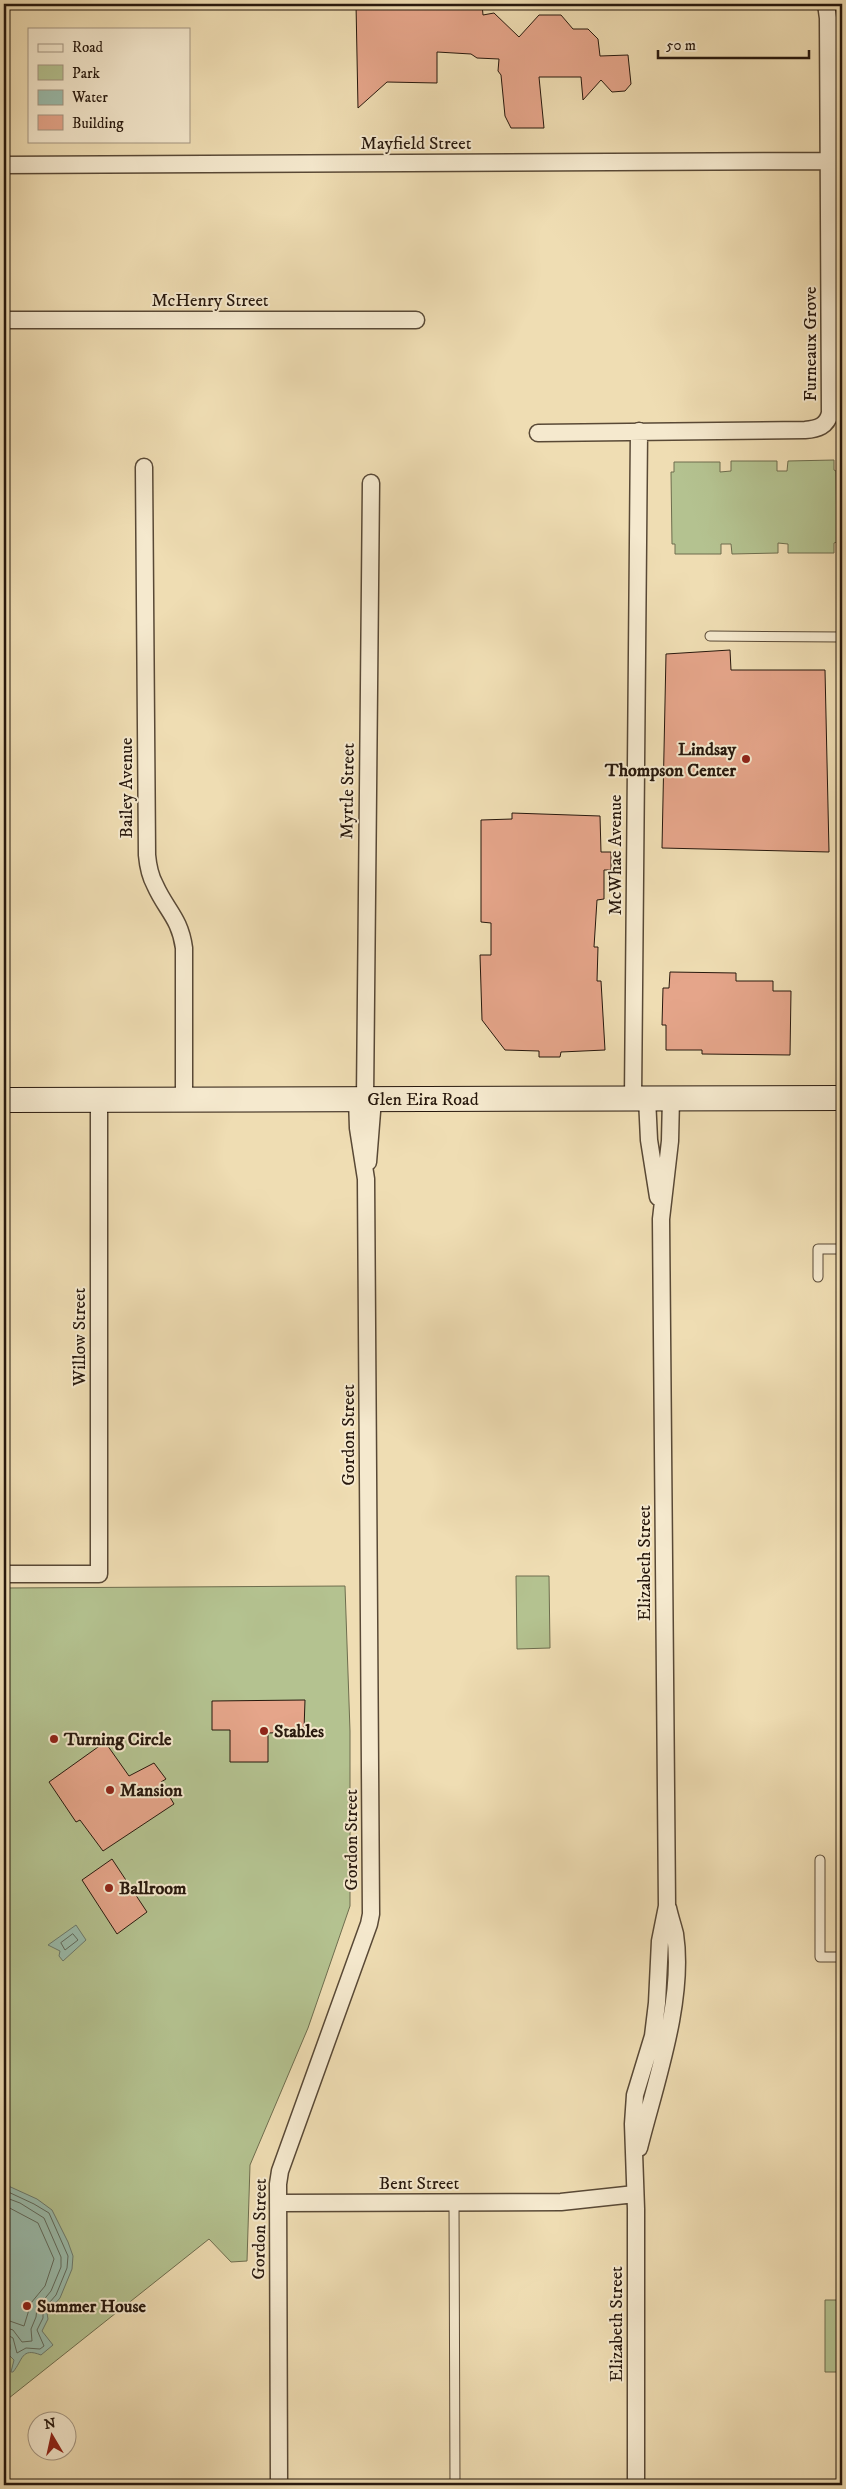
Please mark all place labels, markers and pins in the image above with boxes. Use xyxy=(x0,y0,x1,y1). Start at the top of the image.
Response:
place label: Lindsay Thompson Center xyxy=(604,739,736,782)
marker: Lindsay Thompson Center xyxy=(740,753,752,765)
place label: Stables xyxy=(274,1721,324,1743)
marker: Stables xyxy=(258,1725,270,1737)
place label: Turning Circle xyxy=(63,1729,172,1751)
marker: Turning Circle xyxy=(48,1733,60,1745)
place label: Mansion xyxy=(120,1780,183,1802)
marker: Mansion xyxy=(104,1784,116,1796)
place label: Ballroom xyxy=(119,1878,187,1900)
marker: Ballroom xyxy=(103,1882,115,1894)
place label: Summer House xyxy=(37,2296,146,2318)
marker: Summer House xyxy=(21,2300,33,2312)

